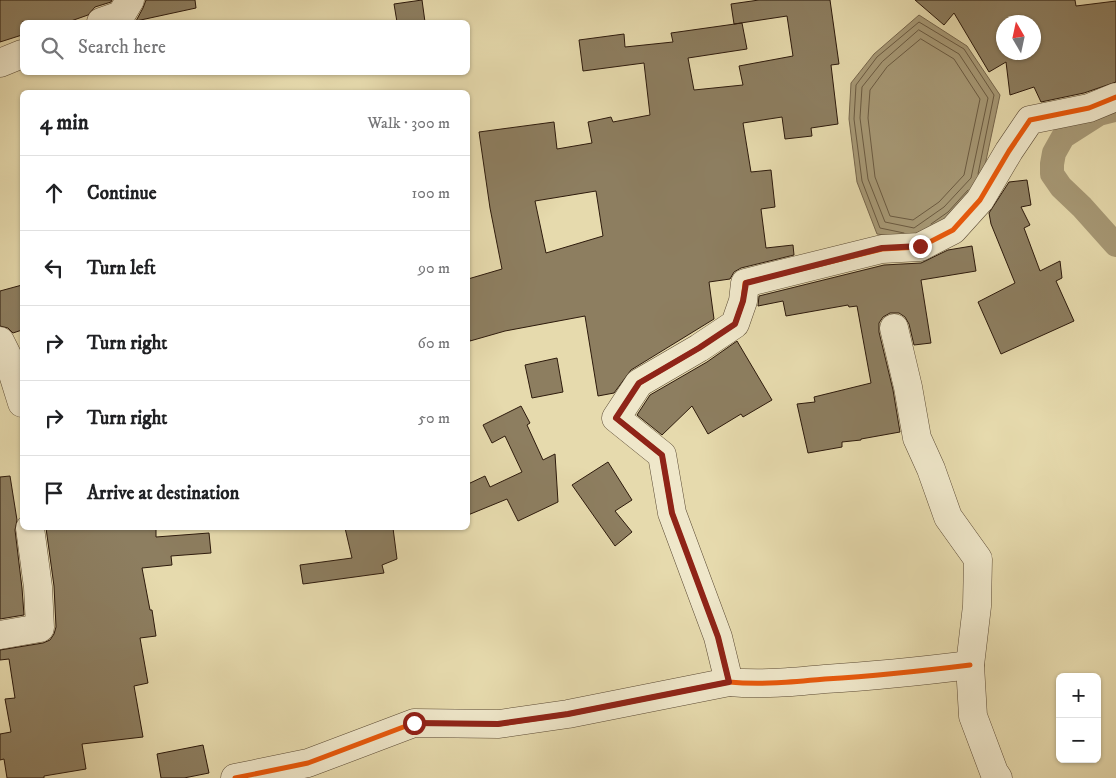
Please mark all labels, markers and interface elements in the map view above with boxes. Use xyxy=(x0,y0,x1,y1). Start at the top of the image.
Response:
north arrow xyxy=(996,15,1041,60)
search box xyxy=(20,20,470,75)
icon: search xyxy=(38,34,66,62)
text: Search here xyxy=(78,36,166,59)
text: 4 min xyxy=(40,110,89,136)
text: Walk · 300 m xyxy=(367,113,450,133)
icon: ahead xyxy=(40,179,68,207)
text: Continue xyxy=(87,182,157,205)
text: 100 m xyxy=(412,183,450,203)
route end xyxy=(909,235,932,258)
icon: left xyxy=(40,254,68,282)
text: Turn left xyxy=(87,257,156,280)
text: 90 m xyxy=(418,258,450,278)
icon: right xyxy=(40,329,68,357)
text: Turn right xyxy=(87,332,167,355)
text: 60 m xyxy=(418,333,450,353)
icon: right xyxy=(40,404,68,432)
text: Turn right xyxy=(87,407,167,430)
text: 50 m xyxy=(418,408,450,428)
icon: arrive xyxy=(40,479,68,507)
text: Arrive at destination xyxy=(87,482,239,505)
map controls xyxy=(1056,673,1101,763)
button: + xyxy=(1056,673,1101,718)
route start xyxy=(403,712,426,735)
button: − xyxy=(1056,718,1101,763)

